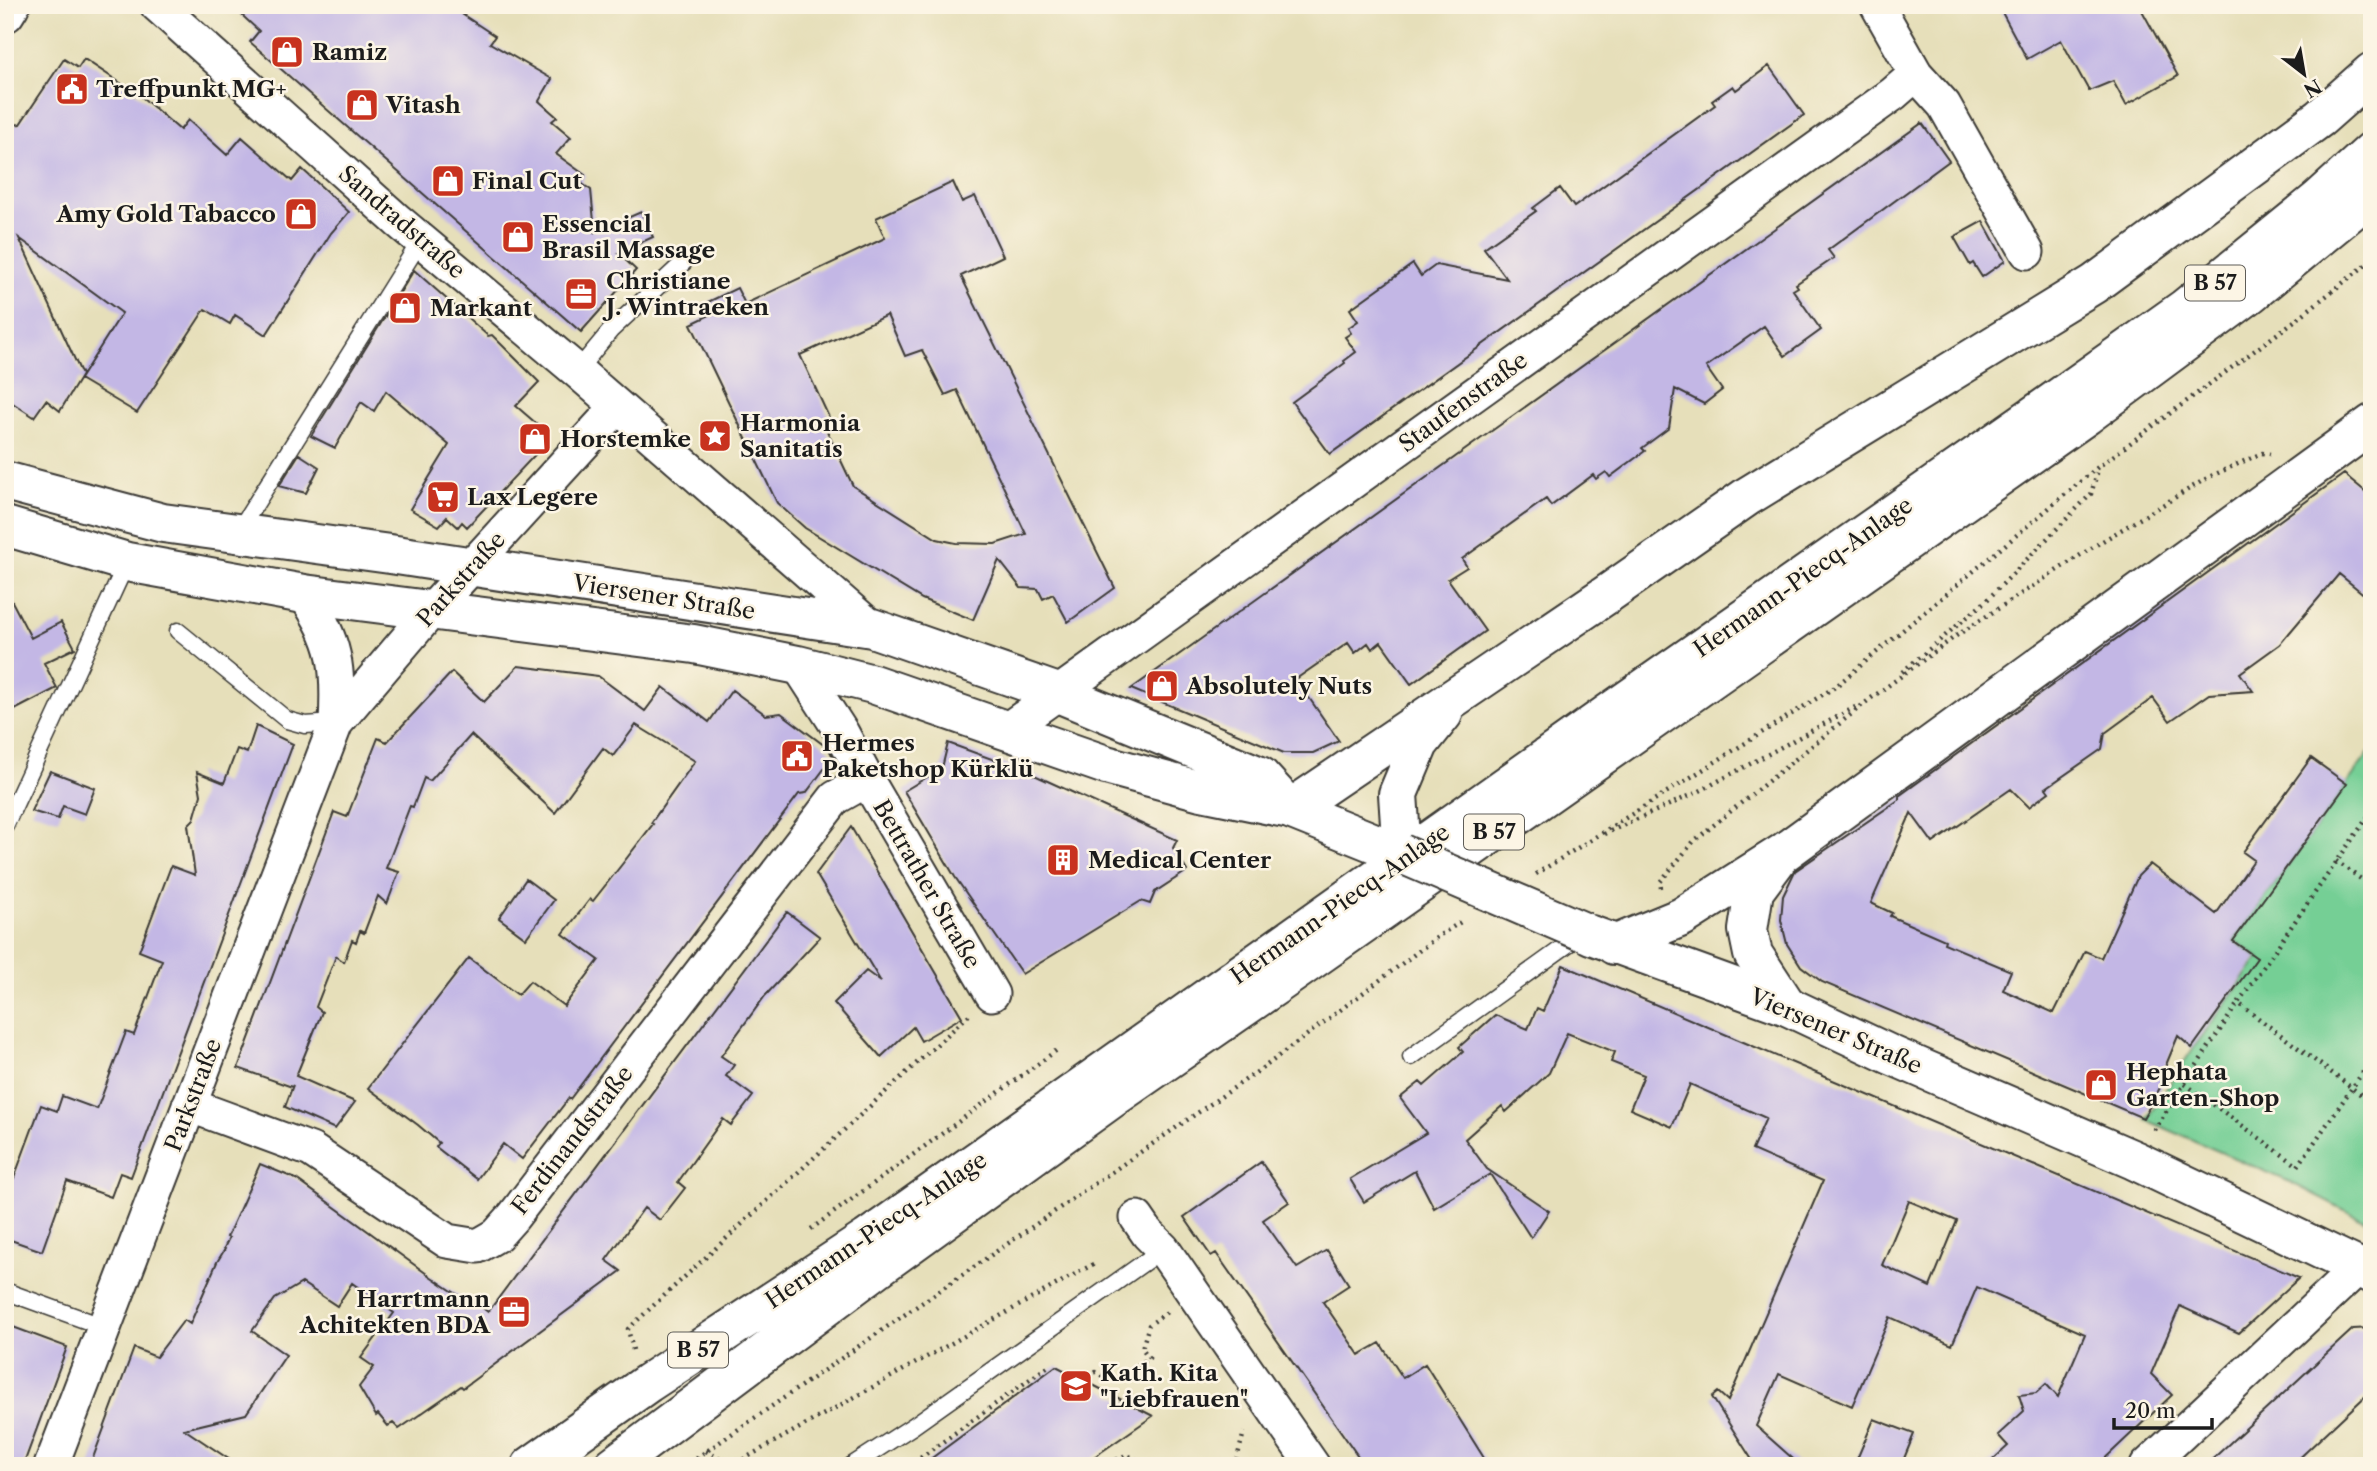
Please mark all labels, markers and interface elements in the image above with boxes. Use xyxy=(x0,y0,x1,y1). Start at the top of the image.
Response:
shop icon: Ramiz xyxy=(268,33,306,71)
place label: Ramiz xyxy=(312,38,387,66)
north arrow xyxy=(2268,38,2338,108)
public building icon: Treffpunkt MG+ xyxy=(53,70,91,108)
text: N xyxy=(2299,74,2325,102)
place label: Treffpunkt MG+ xyxy=(96,75,287,103)
shop icon: Vitash xyxy=(343,86,381,124)
place label: Vitash xyxy=(385,91,461,119)
street label: Sandradstraße xyxy=(333,159,471,285)
shop icon: Final Cut xyxy=(429,162,467,200)
place label: Final Cut xyxy=(472,167,582,195)
shop icon: Amy Gold Tabacco xyxy=(282,195,320,233)
place label: Amy Gold Tabacco xyxy=(55,200,276,228)
place label: Essencial Brasil Massage xyxy=(542,210,716,264)
shop icon: Essencial Brasil Massage xyxy=(499,218,537,256)
road number: B 57 xyxy=(2185,266,2245,300)
place label: Christiane J. Wintraeken xyxy=(602,267,769,321)
office icon: Christiane J. Wintraeken xyxy=(562,275,600,313)
shop icon: Markant xyxy=(386,289,424,327)
place label: Markant xyxy=(430,294,533,322)
street label: Staufenstraße xyxy=(1393,346,1533,458)
place label: Harmonia Sanitatis xyxy=(740,409,861,463)
place icon: Harmonia Sanitatis xyxy=(696,417,734,455)
shop icon: Horstemke xyxy=(516,420,554,458)
place label: Horstemke xyxy=(560,425,691,453)
supermarket icon: Lax Legere xyxy=(424,478,462,516)
place label: Lax Legere xyxy=(467,483,598,511)
street label: Hermann-Piecq-Anlage xyxy=(1688,491,1918,663)
street label: Parkstraße xyxy=(411,526,511,632)
street label: Viersener Straße xyxy=(570,569,757,625)
shop icon: Absolutely Nuts xyxy=(1143,667,1181,705)
place label: Absolutely Nuts xyxy=(1185,672,1372,700)
place label: Hermes Paketshop Kürklü xyxy=(822,729,1033,783)
public building icon: Hermes Paketshop Kürklü xyxy=(778,737,816,775)
street label: Bettrather Straße xyxy=(867,795,987,973)
road number: B 57 xyxy=(1464,814,1524,850)
street label: Hermann-Piecq-Anlage xyxy=(1225,818,1455,990)
building icon: Medical Center xyxy=(1044,841,1082,879)
place label: Medical Center xyxy=(1088,846,1272,874)
street label: Viersener Straße xyxy=(1745,982,1926,1080)
street label: Parkstraße xyxy=(159,1035,227,1155)
place label: Hephata Garten-Shop xyxy=(2126,1058,2279,1112)
street label: Ferdinandstraße xyxy=(505,1060,639,1220)
shop icon: Hephata Garten-Shop xyxy=(2082,1066,2120,1104)
street label: Hermann-Piecq-Anlage xyxy=(760,1145,992,1315)
place label: Harrtmann Achitekten BDA xyxy=(299,1285,491,1339)
office icon: Harrtmann Achitekten BDA xyxy=(495,1293,533,1331)
road number: B 57 xyxy=(668,1332,728,1368)
place label: Kath. Kita "Liebfrauen" xyxy=(1100,1359,1248,1413)
school or university icon: Kath. Kita "Liebfrauen" xyxy=(1057,1367,1095,1405)
scale bar xyxy=(2114,1387,2212,1431)
text: 20 m xyxy=(2125,1398,2176,1423)

